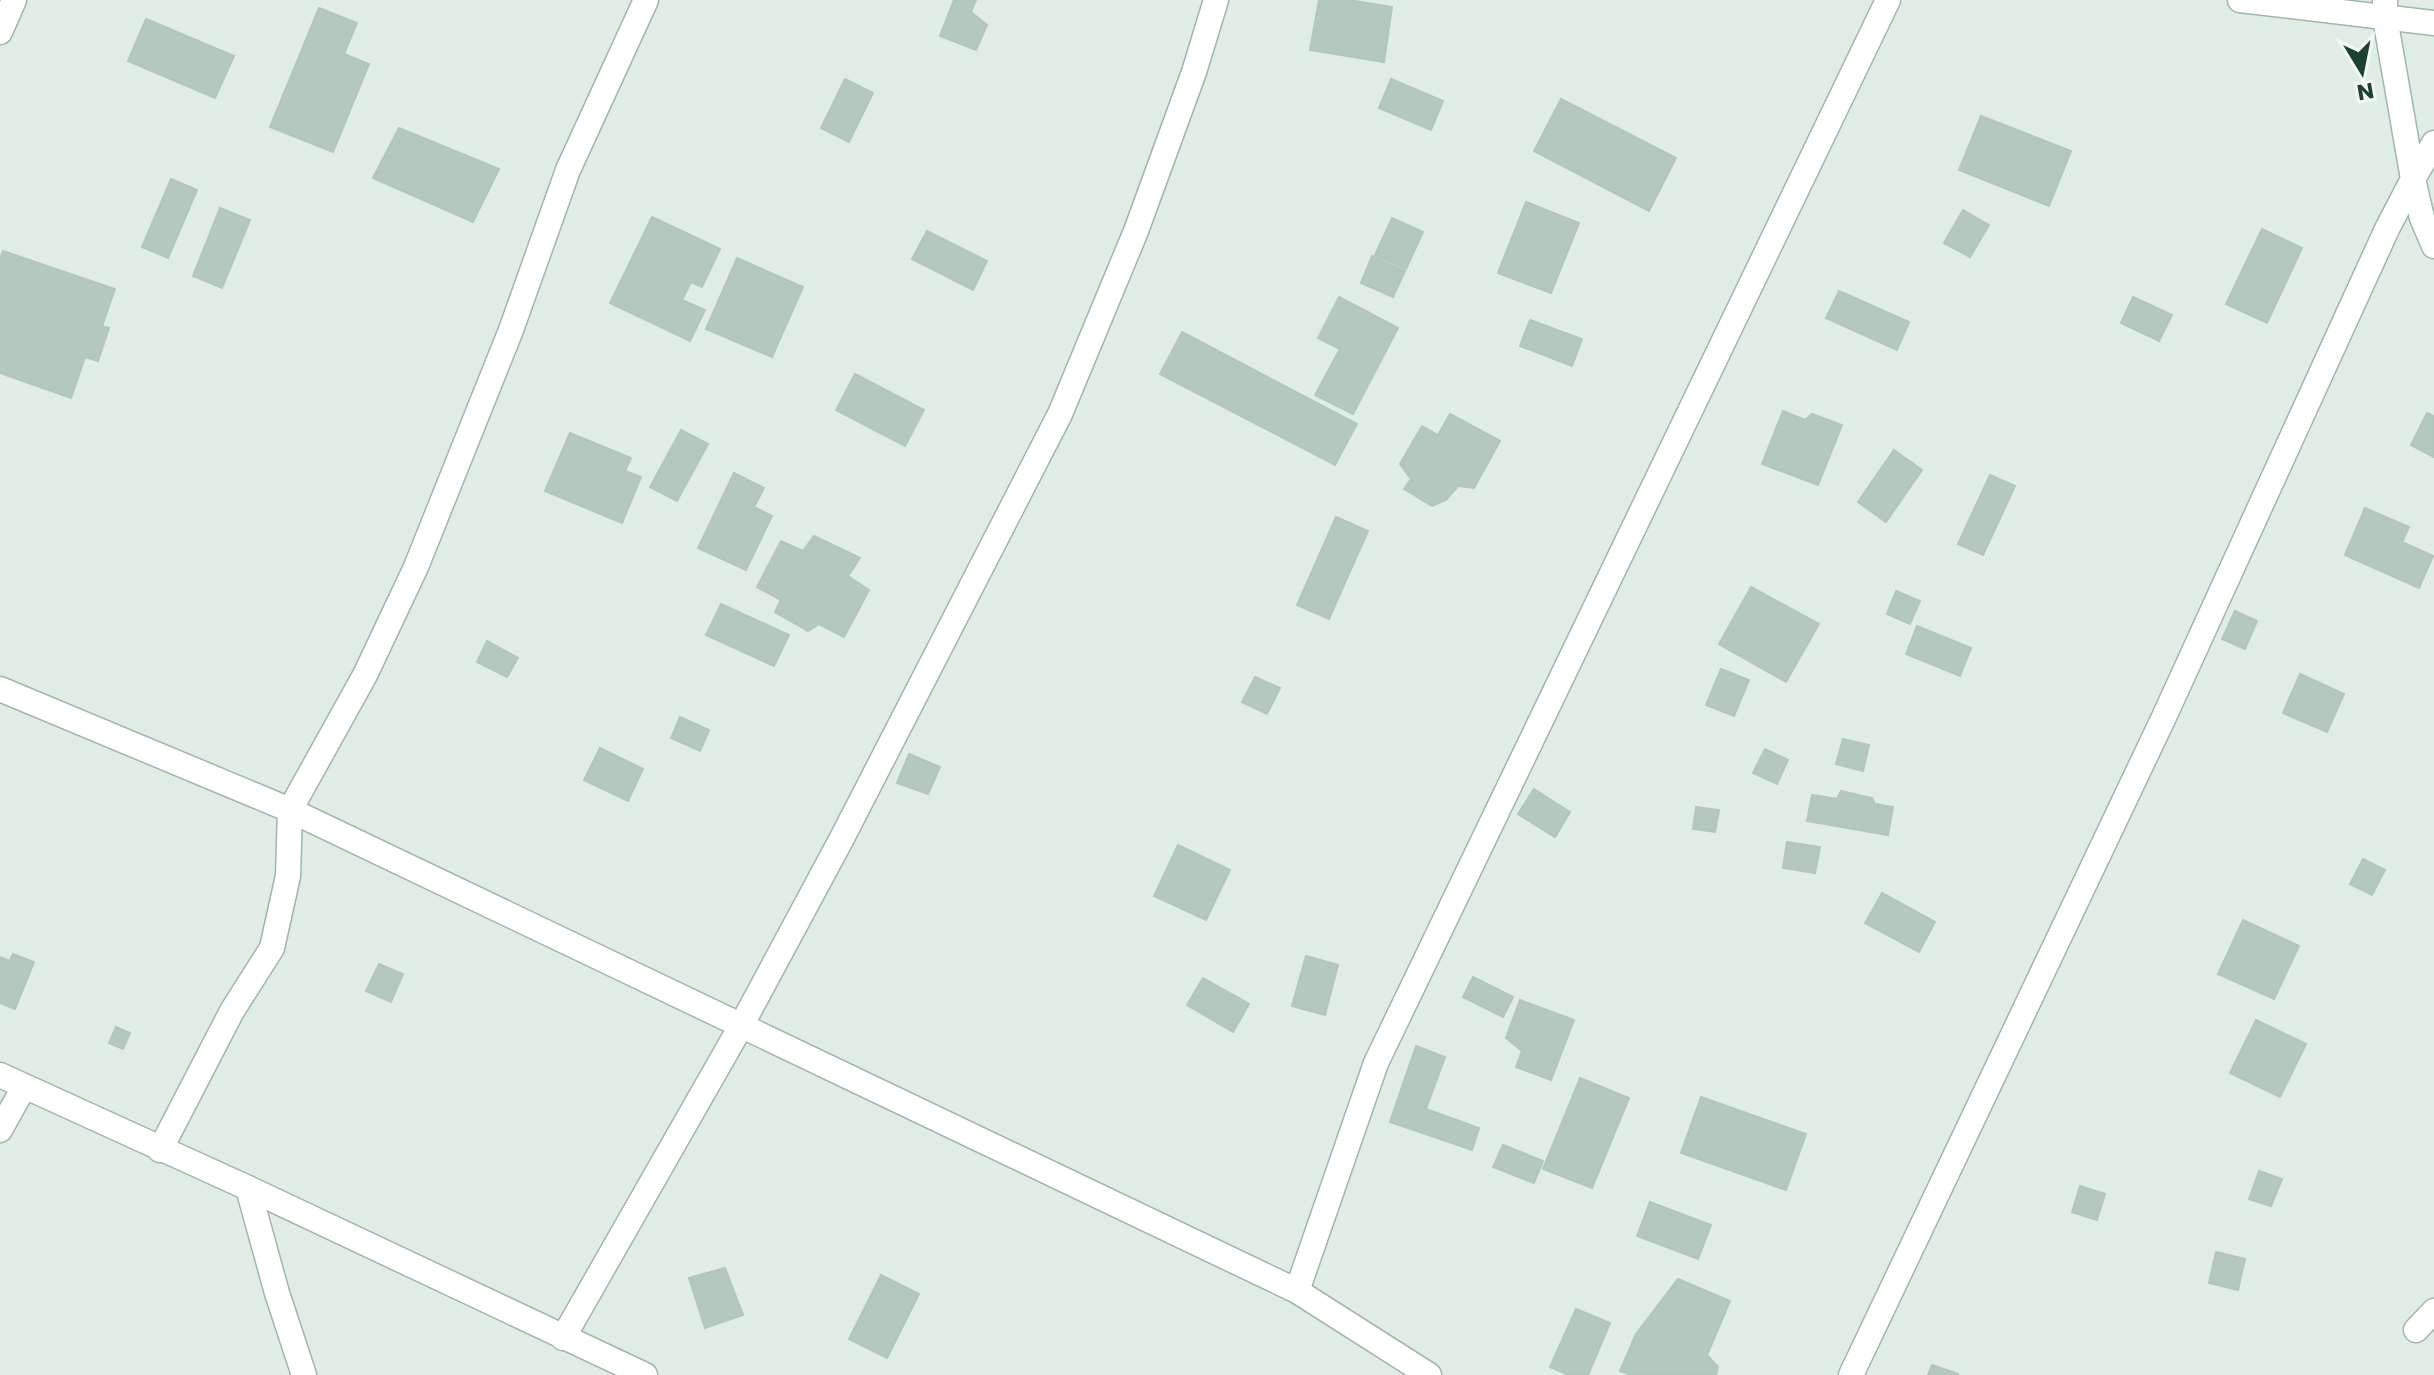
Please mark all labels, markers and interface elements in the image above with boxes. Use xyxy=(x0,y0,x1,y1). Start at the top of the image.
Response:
north arrow xyxy=(2322,32,2402,112)
text: N xyxy=(2355,75,2376,108)

